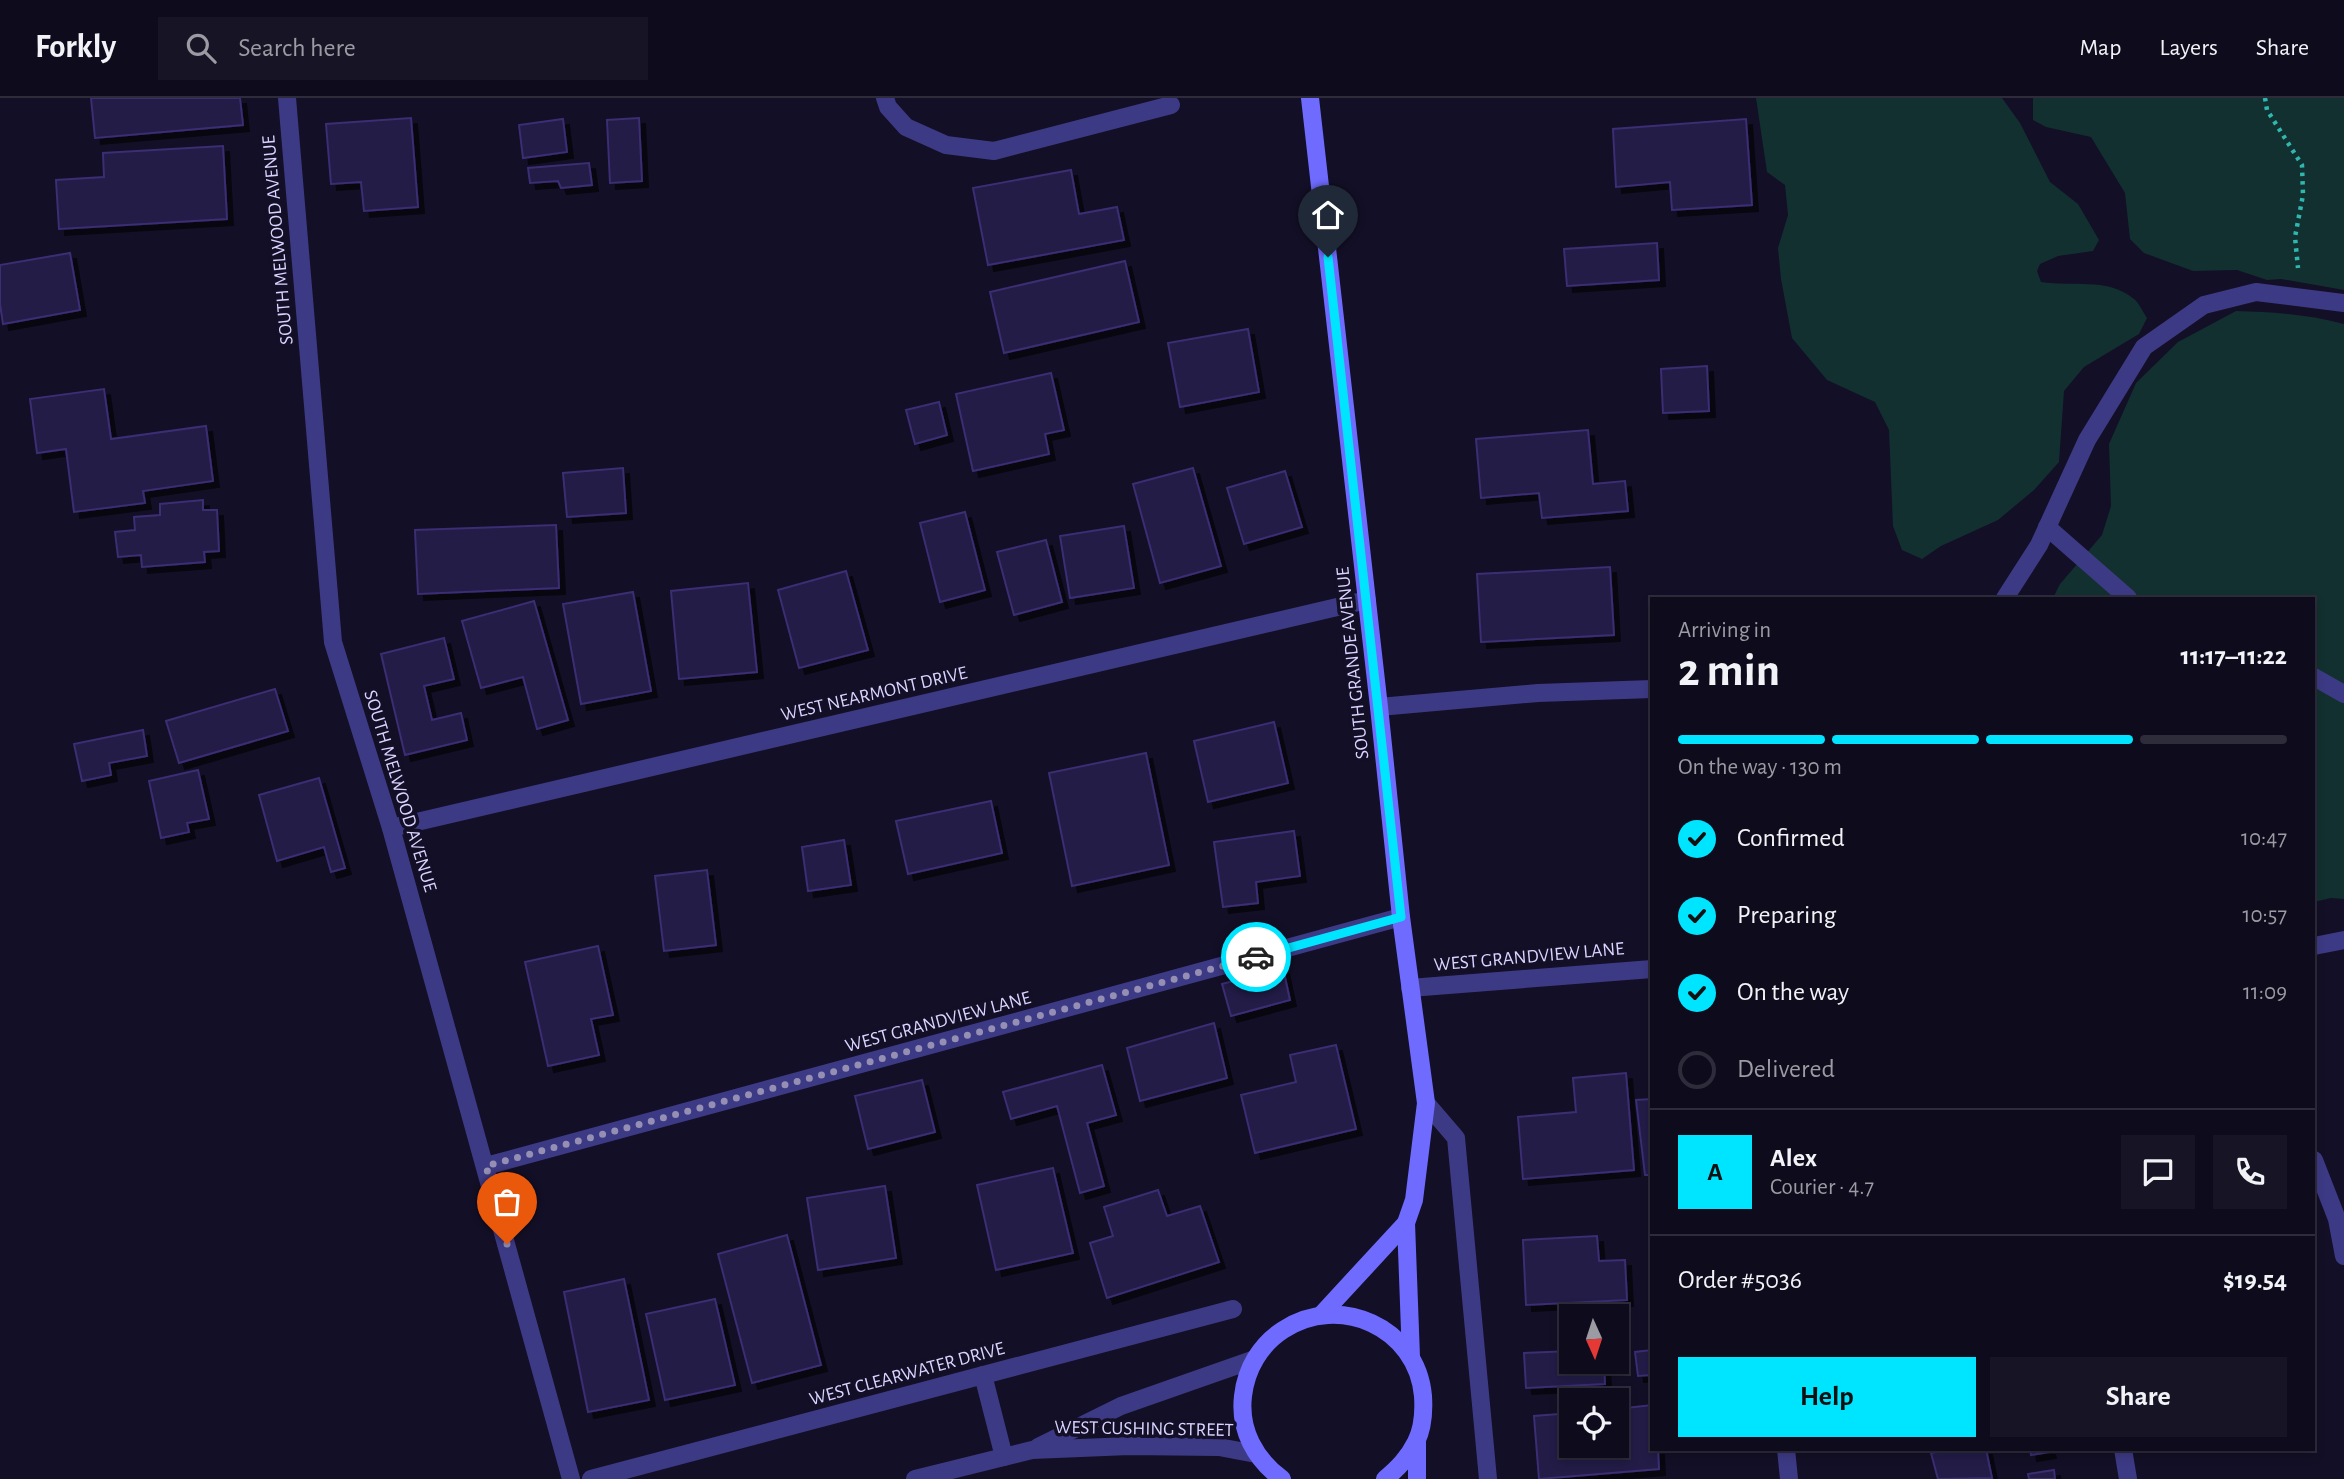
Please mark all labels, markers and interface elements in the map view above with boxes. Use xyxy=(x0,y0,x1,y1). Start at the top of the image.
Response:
search box xyxy=(158,17,648,80)
icon: search xyxy=(182,29,220,67)
text: Forkly xyxy=(35,31,116,64)
text: Search here xyxy=(238,35,356,61)
text: Map xyxy=(2079,36,2121,60)
text: Layers xyxy=(2159,36,2218,60)
text: Share xyxy=(2256,36,2309,60)
street label: SOUTH MELWOOD AVENUE xyxy=(259,135,297,345)
pin xyxy=(1298,185,1358,257)
icon: home xyxy=(1309,196,1347,234)
street label: SOUTH GRANDE AVENUE xyxy=(1333,566,1373,760)
text: Arriving in xyxy=(1678,619,1771,642)
text: 11:17–11:22 xyxy=(2181,643,2287,669)
text: 2 min xyxy=(1678,648,1780,694)
street label: WEST NEARMONT DRIVE xyxy=(779,663,969,725)
street label: SOUTH MELWOOD AVENUE xyxy=(360,688,440,894)
text: On the way · 130 m xyxy=(1678,756,1842,779)
icon: check xyxy=(1678,820,1716,858)
text: Confirmed xyxy=(1737,825,1845,851)
text: 10:47 xyxy=(2241,827,2287,850)
icon: check xyxy=(1678,897,1716,935)
text: Preparing xyxy=(1737,902,1836,928)
text: 10:57 xyxy=(2242,904,2287,927)
courier xyxy=(1221,922,1291,992)
icon: car xyxy=(1237,938,1275,976)
street label: WEST GRANDVIEW LANE xyxy=(1433,939,1625,975)
icon: check xyxy=(1678,974,1716,1012)
text: On the way xyxy=(1737,979,1849,1005)
text: 11:09 xyxy=(2243,981,2287,1004)
street label: WEST GRANDVIEW LANE xyxy=(843,988,1033,1056)
text: Delivered xyxy=(1737,1056,1835,1082)
button: chat xyxy=(2121,1135,2195,1209)
button: phone xyxy=(2213,1135,2287,1209)
text: Alex xyxy=(1770,1145,1817,1171)
text: A xyxy=(1707,1159,1723,1185)
pin xyxy=(477,1172,537,1244)
text: Courier · 4.7 xyxy=(1770,1176,1874,1199)
icon: bag xyxy=(488,1183,526,1221)
text: Order #5036 xyxy=(1678,1267,1802,1293)
text: $19.54 xyxy=(2223,1267,2287,1293)
north arrow xyxy=(1559,1304,1629,1374)
map controls xyxy=(1559,1304,1629,1458)
street label: WEST CLEARWATER DRIVE xyxy=(807,1339,1007,1409)
button: Help xyxy=(1678,1357,1976,1437)
button: Share xyxy=(1990,1357,2287,1437)
button: locate xyxy=(1559,1388,1629,1458)
street label: WEST CUSHING STREET xyxy=(1054,1418,1234,1440)

